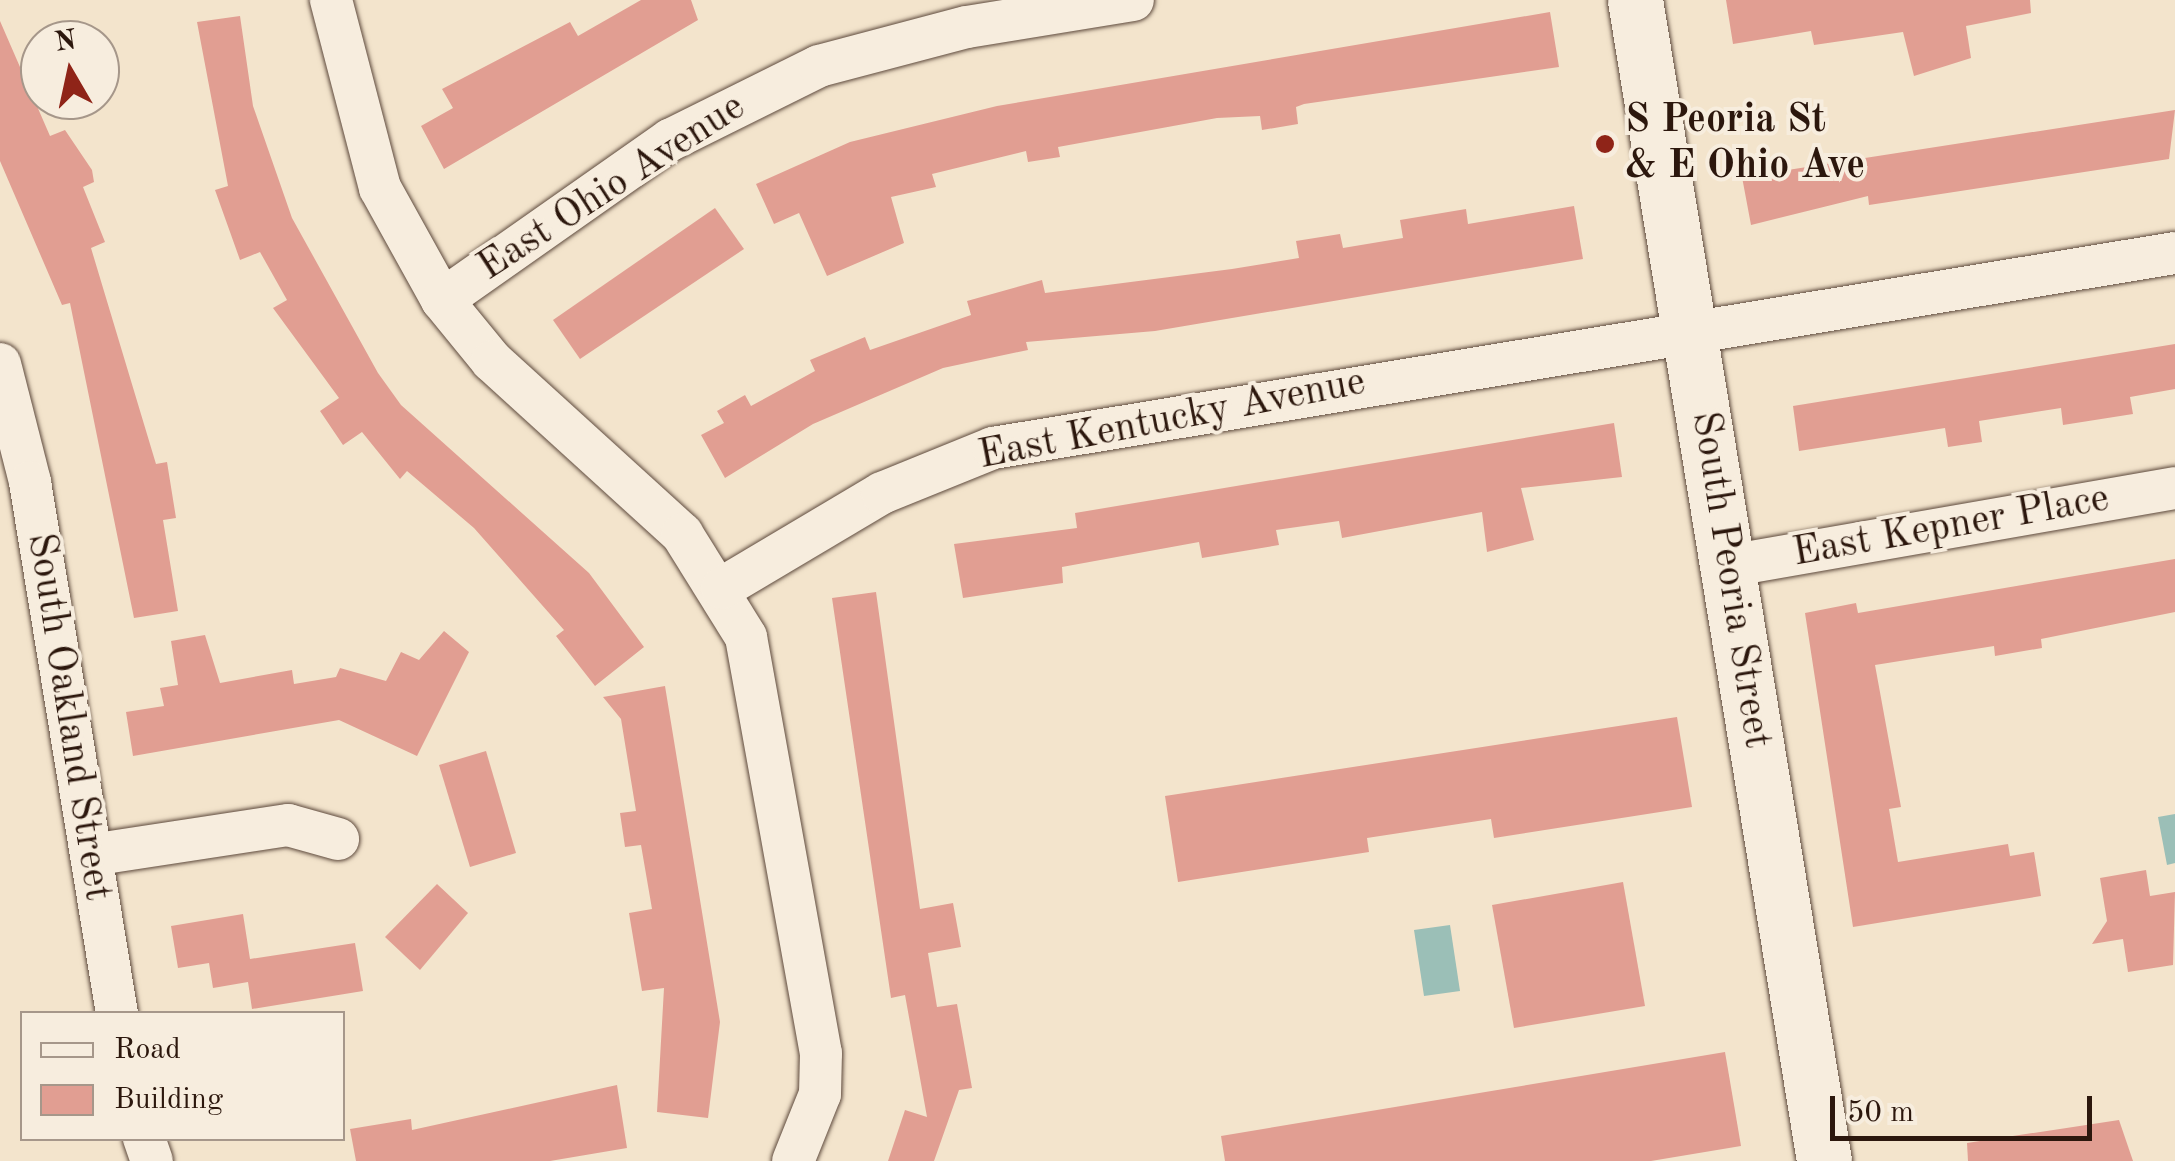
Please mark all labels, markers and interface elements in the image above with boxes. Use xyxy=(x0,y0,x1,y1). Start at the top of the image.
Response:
north arrow xyxy=(20,20,120,120)
text: N xyxy=(53,27,78,58)
street label: East Ohio Avenue xyxy=(470,84,754,292)
place label: S Peoria St & E Ohio Ave xyxy=(1625,97,1865,191)
marker: S Peoria St & E Ohio Ave xyxy=(1594,133,1616,155)
street label: East Kentucky Avenue xyxy=(974,359,1370,481)
street label: South Peoria Street xyxy=(1680,408,1780,752)
street label: East Kepner Place xyxy=(1789,476,2113,578)
street label: South Oakland Street xyxy=(15,530,121,904)
legend xyxy=(20,1011,345,1141)
text: Road xyxy=(114,1035,181,1065)
scale bar xyxy=(1835,1076,2098,1138)
text: Building xyxy=(114,1085,223,1115)
text: 50 m xyxy=(1847,1098,1914,1128)

